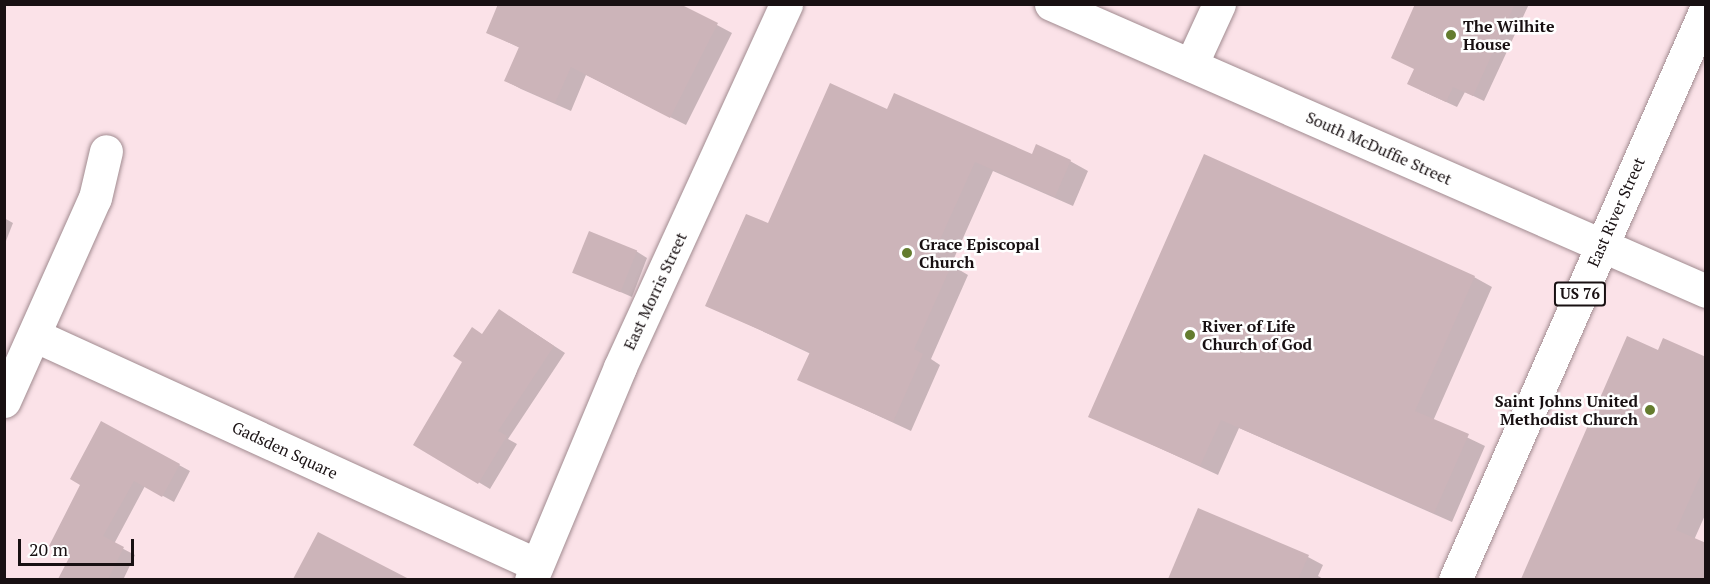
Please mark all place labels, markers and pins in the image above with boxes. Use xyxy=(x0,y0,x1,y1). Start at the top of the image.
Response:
place label: The Wilhite House xyxy=(1463,16,1555,54)
marker: The Wilhite House xyxy=(1444,28,1458,42)
place label: Grace Episcopal Church xyxy=(919,234,1039,272)
marker: Grace Episcopal Church xyxy=(900,246,914,260)
place label: River of Life Church of God xyxy=(1202,316,1312,354)
marker: River of Life Church of God xyxy=(1183,328,1197,342)
place label: Saint Johns United Methodist Church xyxy=(1495,391,1638,429)
marker: Saint Johns United Methodist Church xyxy=(1643,403,1657,417)

